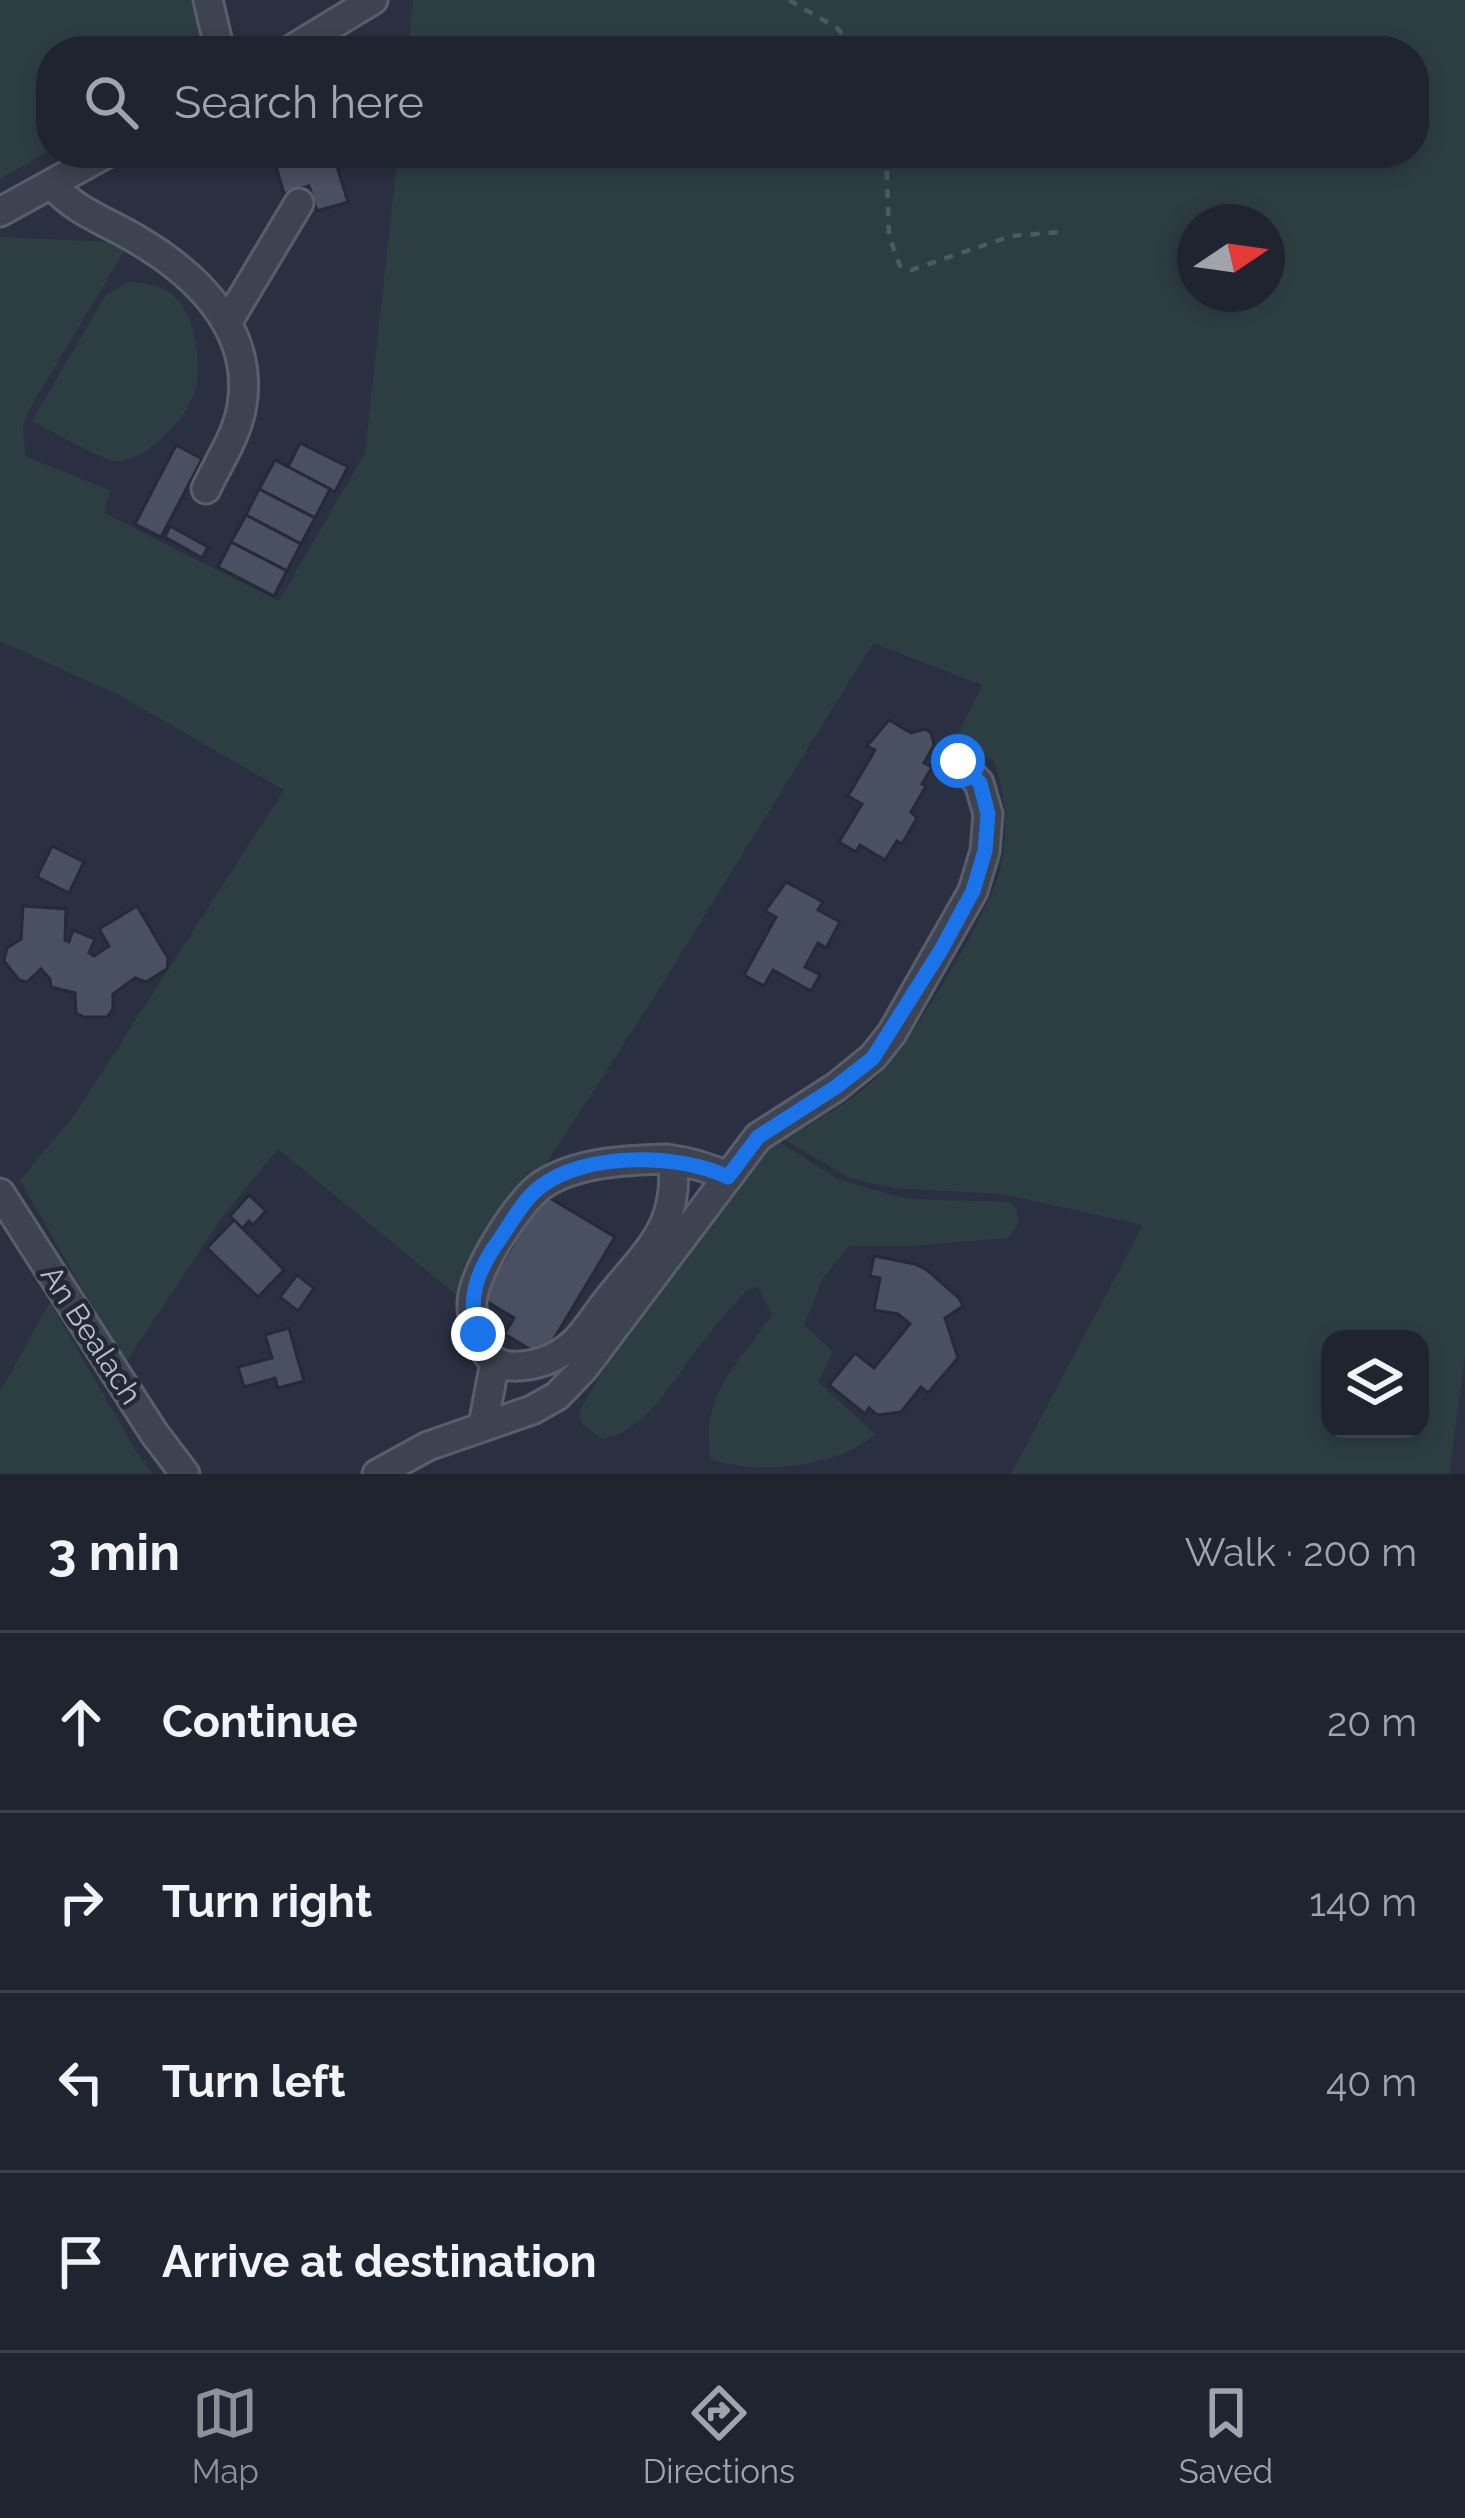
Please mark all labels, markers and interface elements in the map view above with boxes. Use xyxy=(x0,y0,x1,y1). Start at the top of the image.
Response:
search box xyxy=(36,36,1429,168)
icon: search xyxy=(78,69,144,135)
text: Search here xyxy=(174,76,424,129)
north arrow xyxy=(1177,204,1285,312)
route start xyxy=(931,734,985,788)
street label: An Bealach xyxy=(34,1259,149,1410)
route end xyxy=(451,1307,505,1361)
map controls xyxy=(1321,1330,1429,1438)
button: layers xyxy=(1321,1330,1429,1438)
text: 3 min xyxy=(48,1522,180,1582)
text: Walk · 200 m xyxy=(1185,1529,1417,1575)
icon: ahead xyxy=(48,1689,114,1755)
text: Continue xyxy=(162,1695,358,1748)
text: 20 m xyxy=(1327,1699,1417,1745)
icon: right xyxy=(48,1869,114,1935)
text: Turn right xyxy=(162,1875,372,1928)
text: 140 m xyxy=(1309,1879,1417,1925)
icon: left xyxy=(48,2049,114,2115)
text: Turn left xyxy=(162,2055,345,2108)
text: 40 m xyxy=(1326,2059,1417,2105)
icon: arrive xyxy=(48,2229,114,2295)
text: Arrive at destination xyxy=(162,2235,597,2288)
tab: Map xyxy=(192,2380,259,2491)
tab: Directions xyxy=(643,2380,795,2491)
tab: Saved xyxy=(1179,2380,1273,2491)

